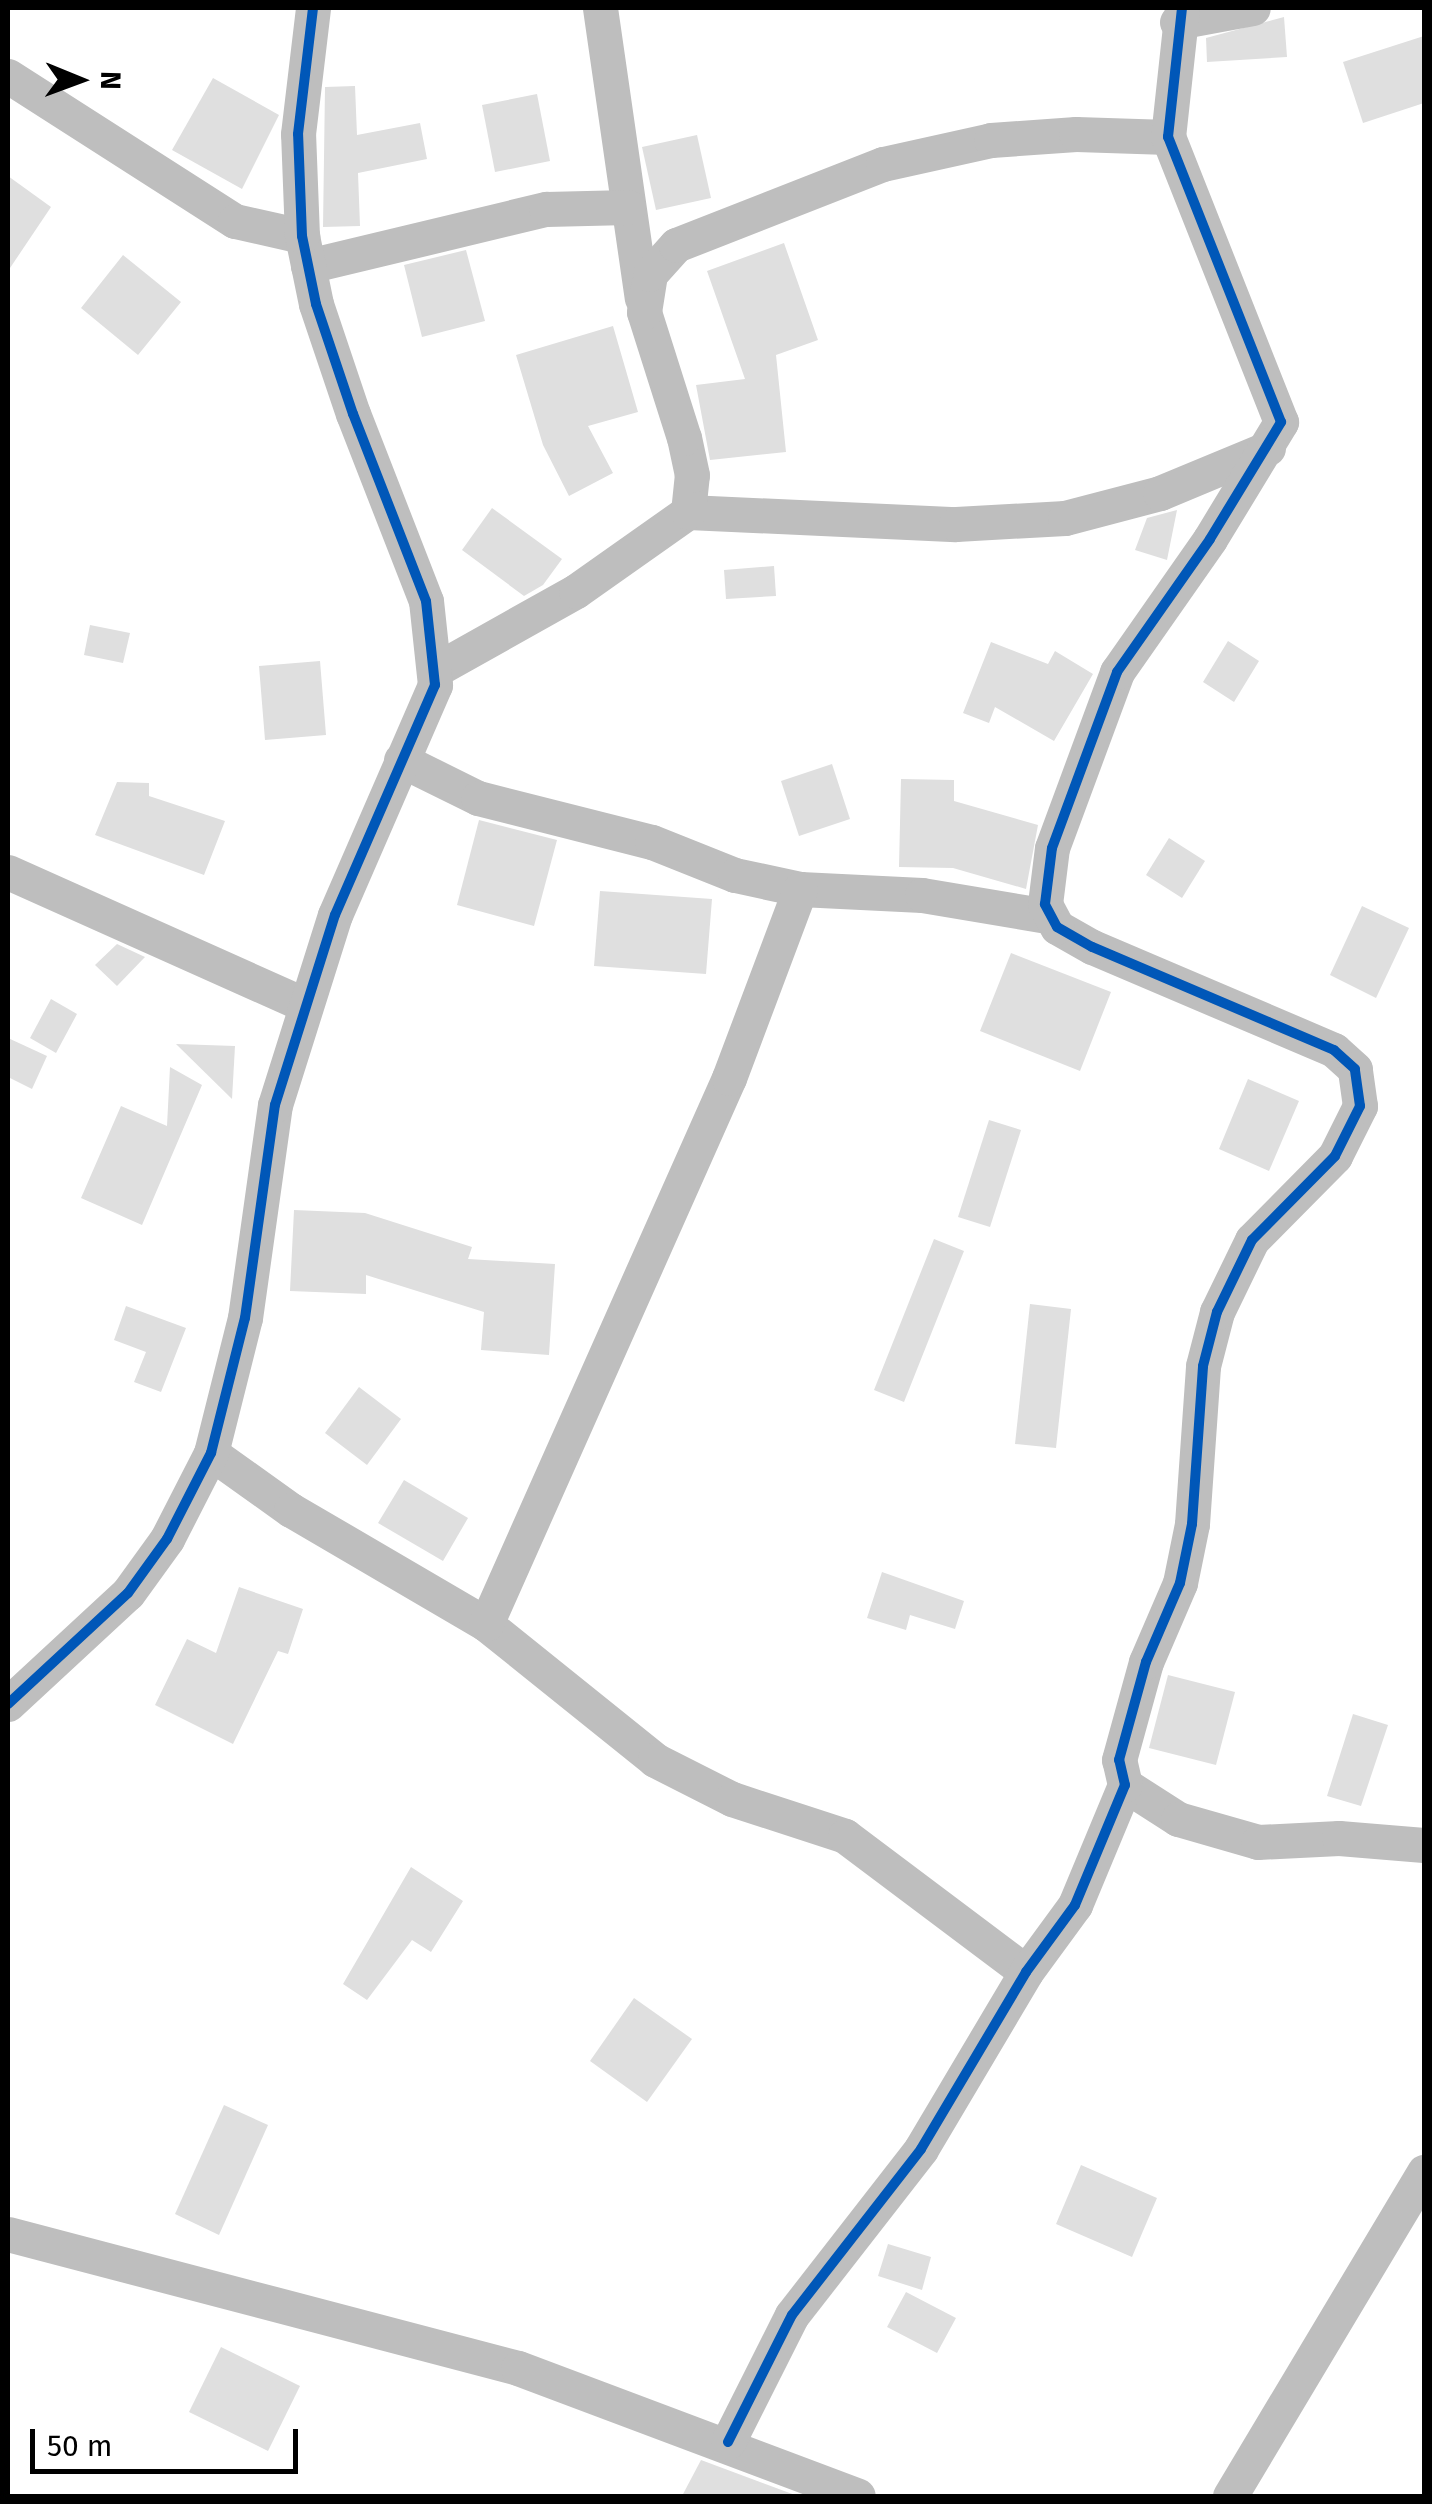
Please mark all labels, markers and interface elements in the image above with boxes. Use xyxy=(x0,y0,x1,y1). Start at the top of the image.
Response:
north arrow xyxy=(30,30,130,130)
text: N xyxy=(94,71,127,90)
scale bar xyxy=(35,2409,302,2471)
text: 50 m xyxy=(47,2428,112,2464)

